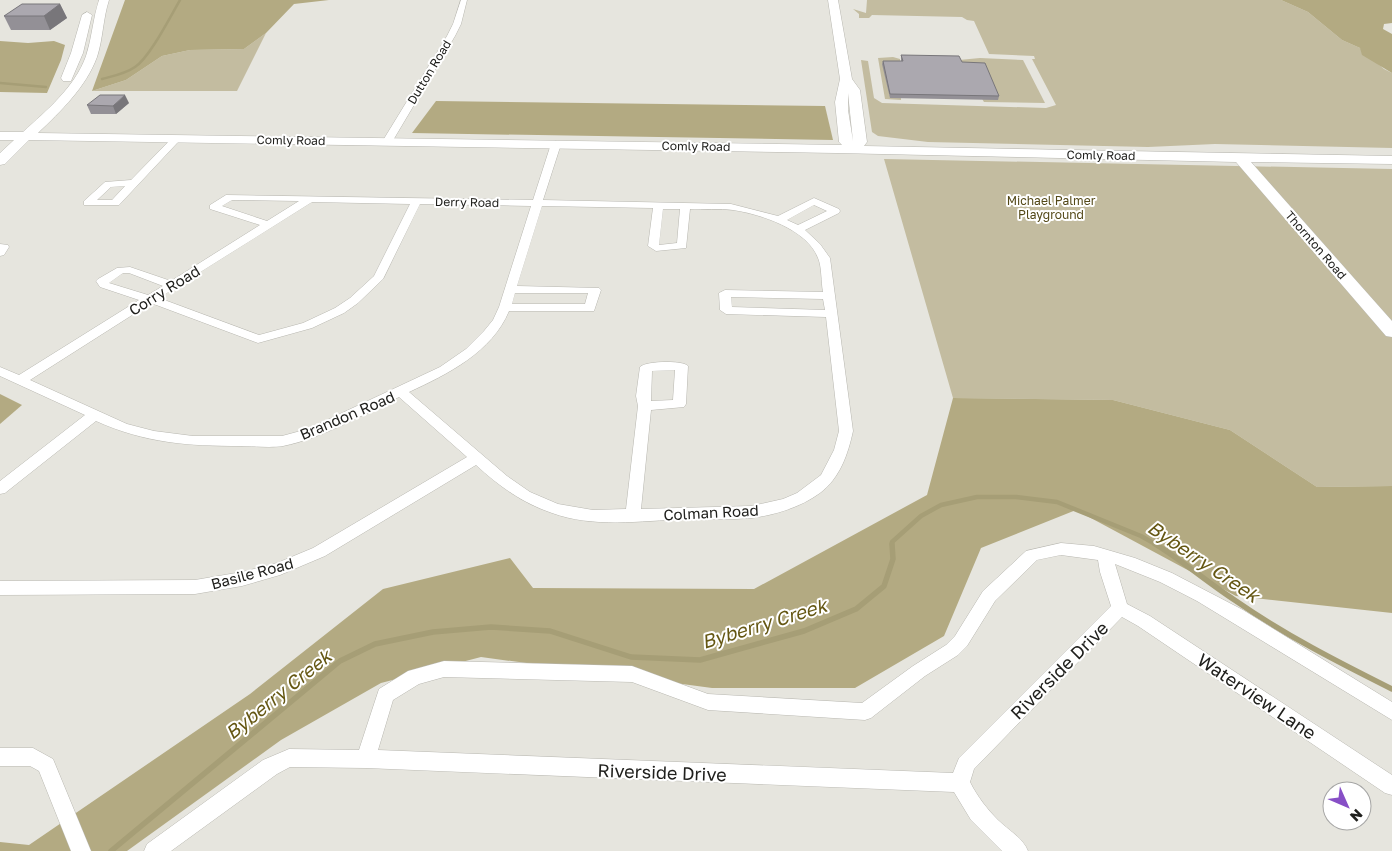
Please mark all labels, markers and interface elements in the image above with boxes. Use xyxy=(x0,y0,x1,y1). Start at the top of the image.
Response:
street label: Dutton Road xyxy=(404,37,454,107)
street label: Comly Road xyxy=(257,132,325,148)
street label: Comly Road xyxy=(662,138,730,154)
street label: Comly Road xyxy=(1067,147,1135,163)
park label: Michael Palmer Playground xyxy=(1007,193,1096,222)
street label: Derry Road xyxy=(435,194,499,210)
street label: Thornton Road xyxy=(1282,208,1350,282)
street label: Corry Road xyxy=(125,261,203,319)
street label: Brandon Road xyxy=(297,387,397,443)
street label: Colman Road xyxy=(663,501,759,523)
water label: Byberry Creek xyxy=(1144,515,1266,608)
street label: Basile Road xyxy=(209,553,295,593)
water label: Byberry Creek xyxy=(699,592,831,653)
street label: Riverside Drive xyxy=(1006,617,1112,723)
water label: Byberry Creek xyxy=(220,643,337,744)
street label: Waterview Lane xyxy=(1194,648,1320,744)
street label: Riverside Drive xyxy=(597,759,727,785)
north arrow xyxy=(1322,781,1372,831)
text: N xyxy=(1347,806,1366,825)

